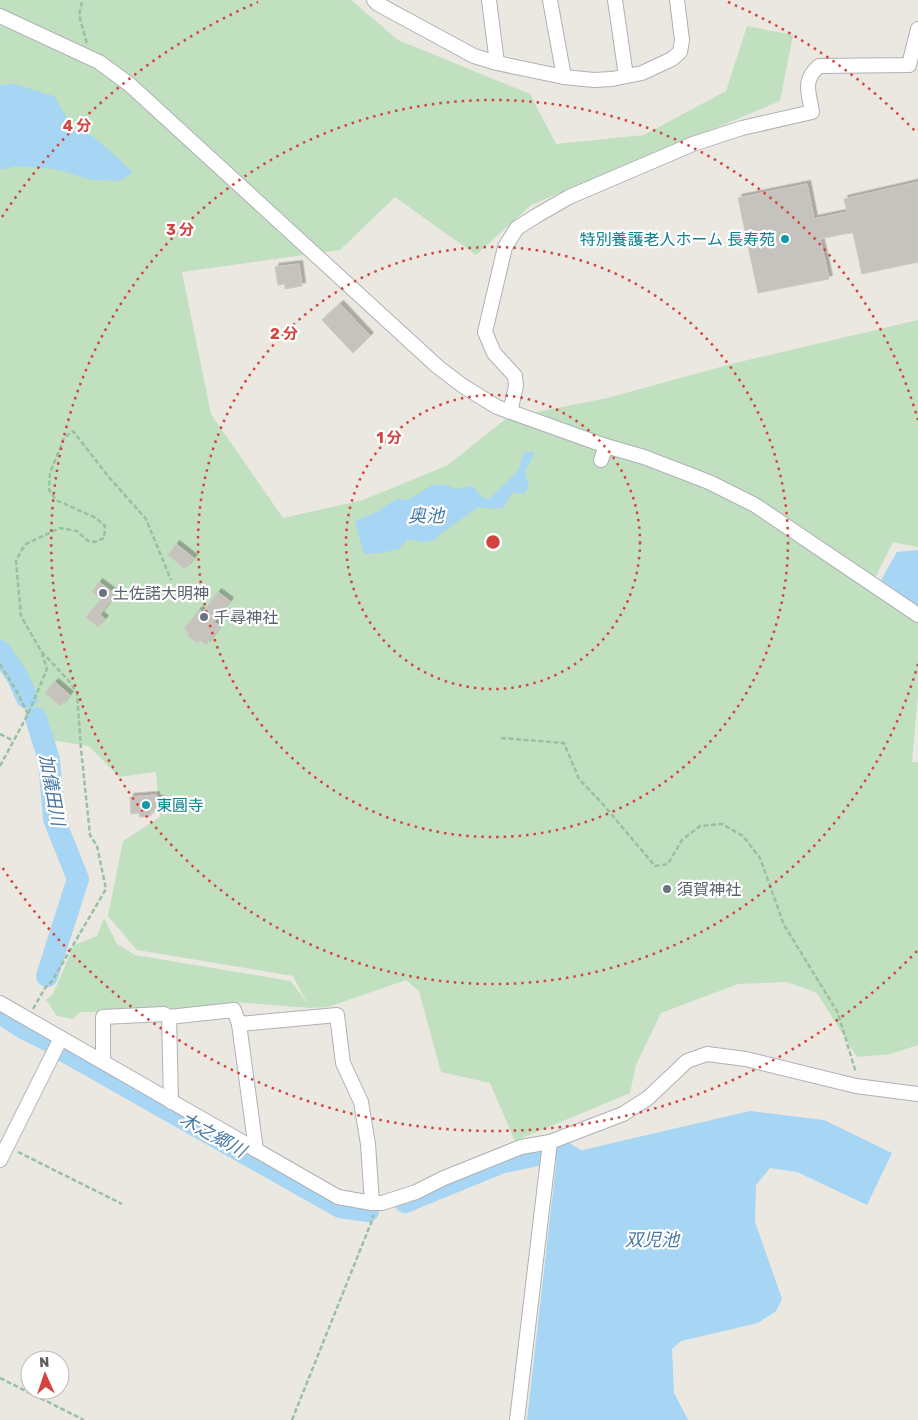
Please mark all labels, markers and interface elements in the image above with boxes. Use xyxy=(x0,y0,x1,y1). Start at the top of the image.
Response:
text: 4 分 xyxy=(63,117,91,135)
text: 3 分 xyxy=(166,221,194,239)
place label: 特別養護老人ホーム 長寿苑 xyxy=(580,230,775,249)
marker: 特別養護老人ホーム 長寿苑 xyxy=(779,233,791,245)
text: 2 分 xyxy=(270,325,298,343)
text: 1 分 xyxy=(376,429,402,447)
water label: 奥池 xyxy=(408,505,446,527)
centre of rings xyxy=(484,533,502,551)
place label: 土佐諾大明神 xyxy=(113,584,209,603)
marker: 土佐諾大明神 xyxy=(97,587,109,599)
place label: 千尋神社 xyxy=(214,608,278,627)
marker: 千尋神社 xyxy=(198,611,210,623)
water label: 加儀田川 xyxy=(35,753,69,829)
place label: 東圓寺 xyxy=(156,796,204,815)
marker: 東圓寺 xyxy=(140,799,152,811)
place label: 須賀神社 xyxy=(677,880,741,899)
marker: 須賀神社 xyxy=(661,883,673,895)
water label: 木之郷川 xyxy=(176,1108,252,1163)
water label: 双児池 xyxy=(625,1229,681,1251)
north arrow xyxy=(20,1350,70,1400)
text: N xyxy=(39,1354,50,1371)

